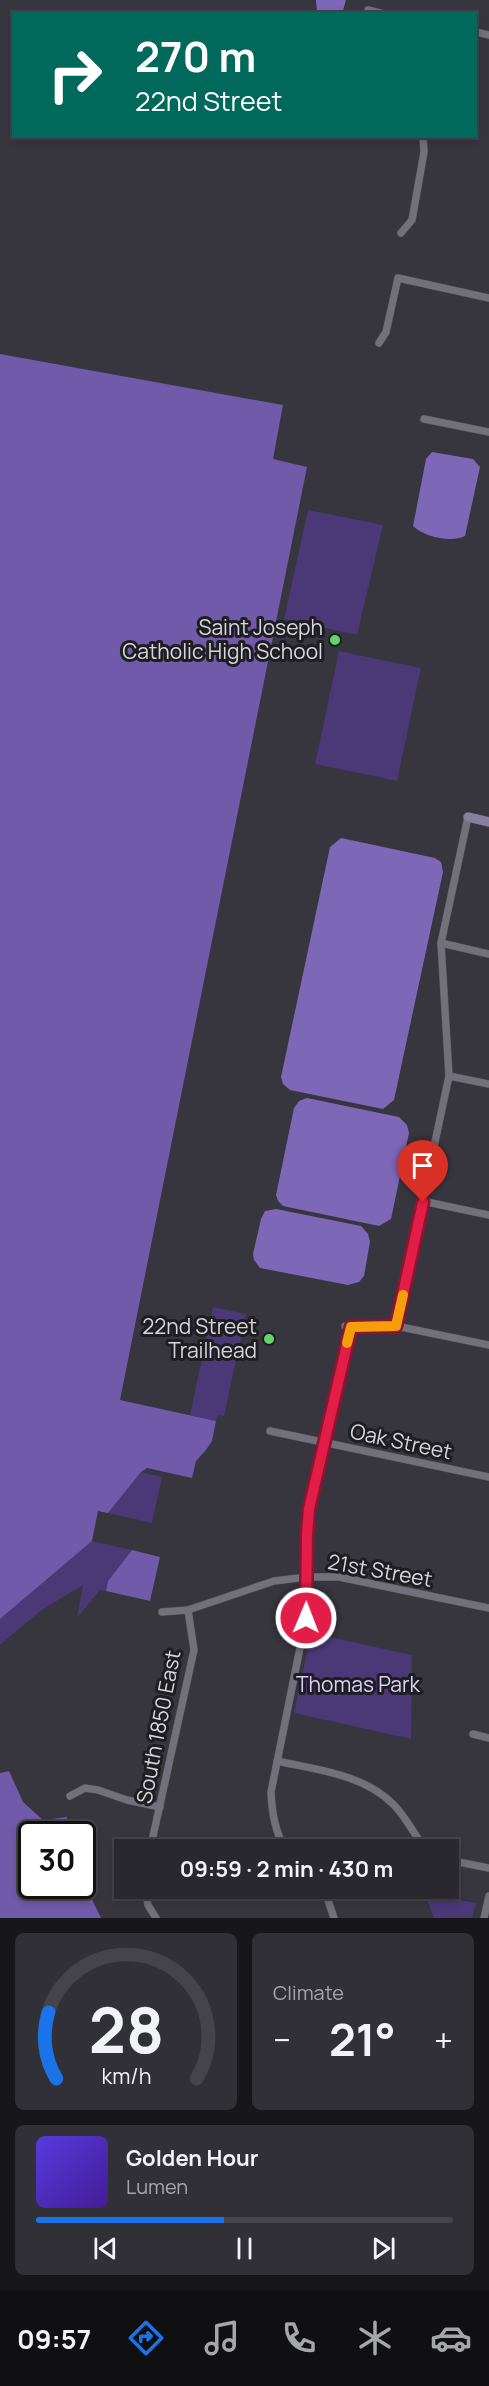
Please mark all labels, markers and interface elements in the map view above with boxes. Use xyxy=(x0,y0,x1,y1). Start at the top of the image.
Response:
text: 270 m xyxy=(135,27,256,85)
icon: right xyxy=(36,36,114,114)
text: 22nd Street xyxy=(135,82,282,119)
place label: Saint Joseph Catholic High School xyxy=(122,613,323,665)
marker: Saint Joseph Catholic High School xyxy=(328,633,342,647)
pin xyxy=(397,1140,448,1202)
icon: arrive xyxy=(406,1149,439,1182)
place label: 22nd Street Trailhead xyxy=(142,1312,257,1364)
marker: 22nd Street Trailhead xyxy=(262,1332,276,1346)
street label: Oak Street xyxy=(348,1417,455,1465)
street label: 21st Street xyxy=(326,1547,435,1593)
position arrow xyxy=(274,1586,338,1650)
street label: South 1850 East xyxy=(129,1648,187,1806)
park label: Thomas Park xyxy=(296,1670,421,1698)
speed limit sign: 30 xyxy=(18,1821,96,1899)
text: 09:59 · 2 min · 430 m xyxy=(180,1854,393,1884)
text: Climate xyxy=(273,1979,344,2006)
text: 28 xyxy=(88,1986,164,2072)
text: 21° xyxy=(329,2008,396,2070)
text: − xyxy=(273,2017,291,2062)
text: + xyxy=(434,2017,453,2062)
text: km/h xyxy=(101,2061,151,2090)
text: Golden Hour xyxy=(126,2143,259,2173)
text: Lumen xyxy=(126,2173,188,2200)
icon: previous xyxy=(89,2232,122,2265)
icon: pause xyxy=(228,2232,261,2265)
icon: next xyxy=(367,2232,400,2265)
icon: directions xyxy=(125,2317,167,2359)
icon: music xyxy=(201,2317,243,2359)
icon: phone xyxy=(278,2317,320,2359)
icon: climate xyxy=(354,2317,396,2359)
icon: car xyxy=(430,2317,472,2359)
text: 09:57 xyxy=(17,2320,91,2357)

